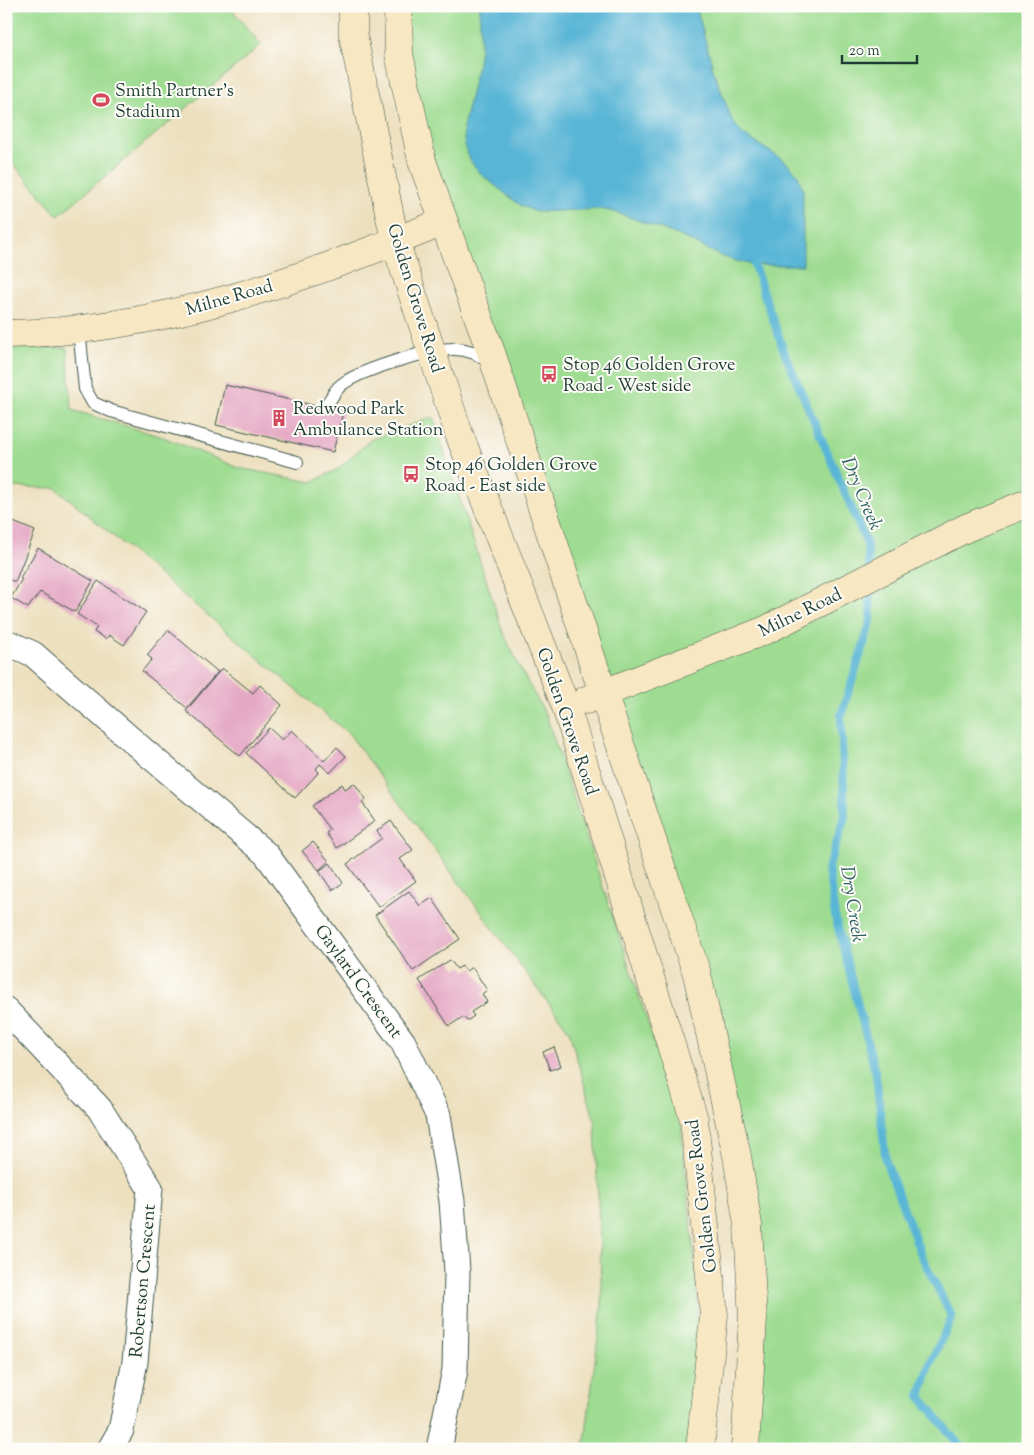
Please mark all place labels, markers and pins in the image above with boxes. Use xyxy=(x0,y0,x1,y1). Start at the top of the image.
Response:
place label: Smith Partner's Stadium xyxy=(115,79,234,126)
sports icon: Smith Partner's Stadium xyxy=(91,90,111,110)
place label: Stop 46 Golden Grove Road - West side xyxy=(563,353,735,400)
bus stop icon: Stop 46 Golden Grove Road - West side xyxy=(539,364,559,384)
place label: Redwood Park Ambulance Station xyxy=(293,397,444,444)
building icon: Redwood Park Ambulance Station xyxy=(269,408,289,428)
place label: Stop 46 Golden Grove Road - East side xyxy=(425,453,597,500)
bus stop icon: Stop 46 Golden Grove Road - East side xyxy=(401,464,421,484)

